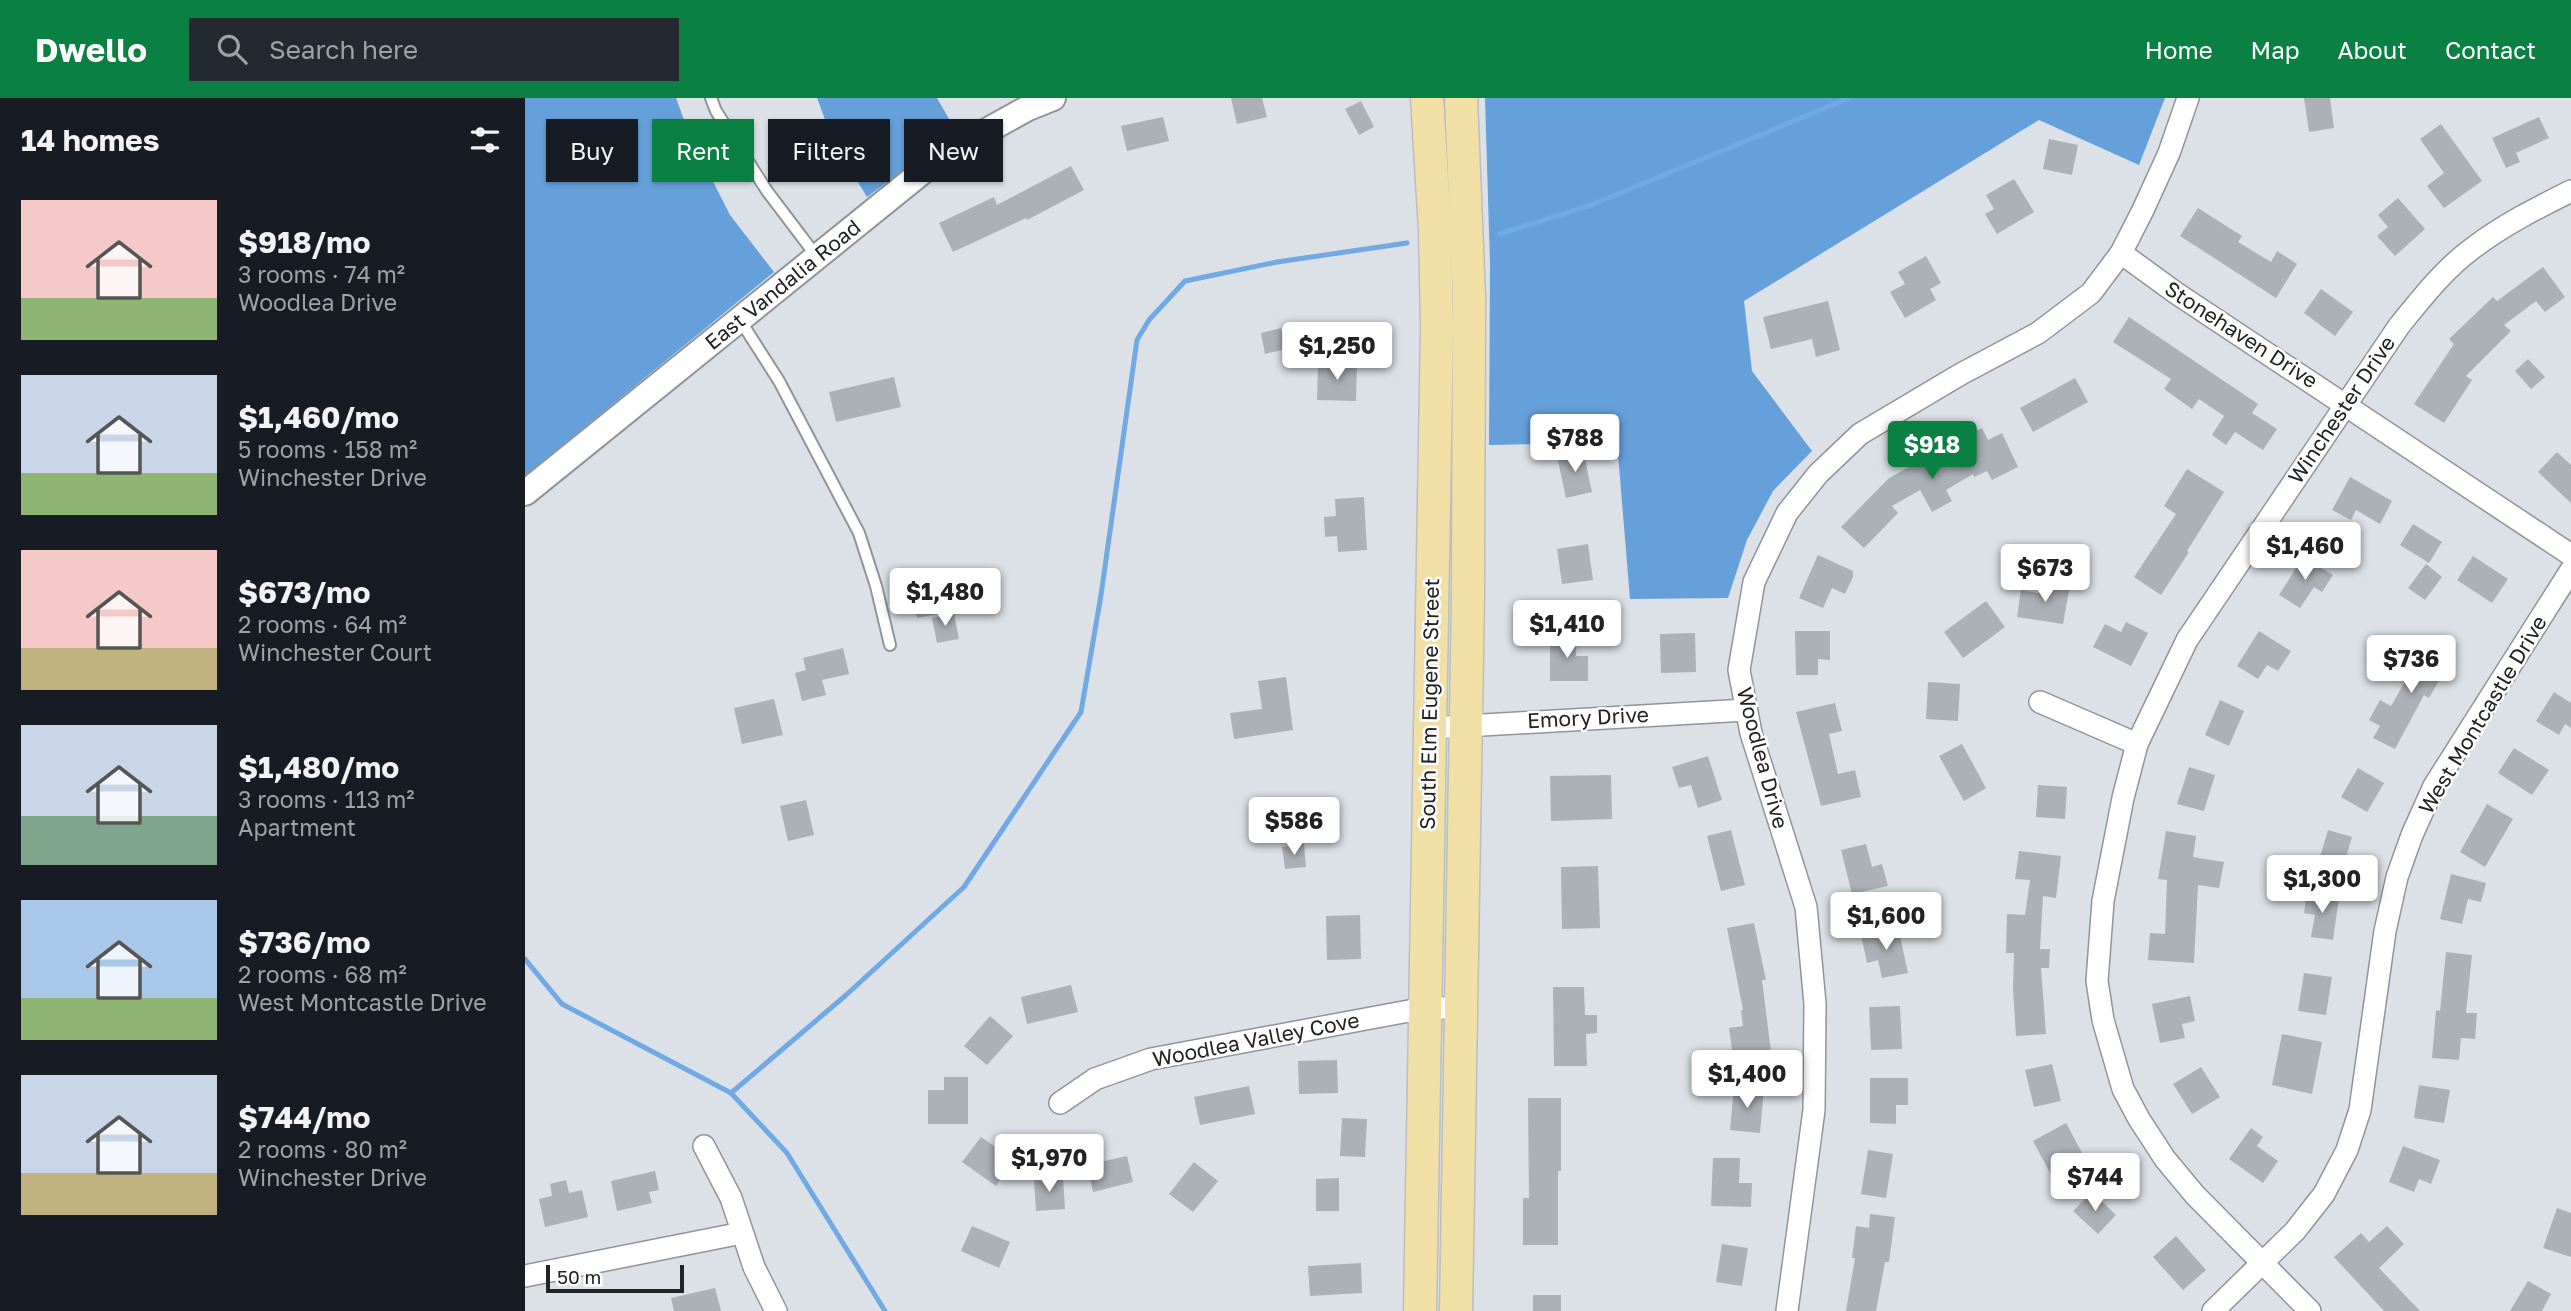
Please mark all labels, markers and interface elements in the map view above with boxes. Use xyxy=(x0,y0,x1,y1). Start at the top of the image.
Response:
search box xyxy=(189,18,679,81)
text: Dwello xyxy=(35,30,147,69)
icon: search xyxy=(213,30,251,68)
text: Search here xyxy=(269,34,418,65)
text: Home xyxy=(2145,35,2213,64)
text: Map xyxy=(2251,35,2300,64)
text: About xyxy=(2338,35,2407,64)
text: Contact xyxy=(2445,35,2536,64)
chip: Buy xyxy=(546,119,638,182)
chip: Rent xyxy=(652,119,754,182)
chip: Filters xyxy=(768,119,890,182)
chip: New xyxy=(904,119,1003,182)
icon: filters xyxy=(466,121,504,159)
text: 14 homes xyxy=(21,122,160,158)
street label: East Vandalia Road xyxy=(699,214,865,355)
text: $918/mo xyxy=(238,224,370,260)
icon: home xyxy=(77,228,161,312)
text: 3 rooms · 74 m² xyxy=(238,260,405,288)
street label: Stonehaven Drive xyxy=(2160,275,2323,393)
text: Woodlea Drive xyxy=(238,288,397,316)
pin: $1,250 xyxy=(1280,322,1394,382)
text: $1,250 xyxy=(1298,331,1376,359)
street label: Winchester Drive xyxy=(2282,331,2400,488)
text: $1,460/mo xyxy=(238,399,399,435)
icon: home xyxy=(77,403,161,487)
pin: $788 xyxy=(1534,414,1616,474)
pin: $918 xyxy=(1891,422,1973,481)
text: $788 xyxy=(1546,423,1604,451)
text: $918 xyxy=(1904,430,1960,458)
text: 5 rooms · 158 m² xyxy=(238,435,417,463)
text: Winchester Drive xyxy=(238,463,427,491)
pin: $1,460 xyxy=(2248,522,2362,582)
text: $1,460 xyxy=(2266,531,2344,559)
pin: $673 xyxy=(2004,545,2086,604)
text: $673 xyxy=(2017,553,2073,581)
pin: $1,480 xyxy=(888,568,1002,628)
text: $673/mo xyxy=(238,574,370,610)
text: $1,480 xyxy=(906,577,984,605)
icon: home xyxy=(77,578,161,662)
street label: South Elm Eugene Street xyxy=(1414,578,1444,830)
pin: $1,410 xyxy=(1510,601,1624,660)
text: $1,410 xyxy=(1529,609,1605,637)
text: 2 rooms · 64 m² xyxy=(238,610,407,638)
street label: West Montcastle Drive xyxy=(2413,611,2552,818)
pin: $736 xyxy=(2370,636,2452,695)
text: Winchester Court xyxy=(238,638,432,666)
text: $736 xyxy=(2383,644,2439,672)
street label: Woodlea Drive xyxy=(1732,684,1794,831)
street label: Emory Drive xyxy=(1526,701,1649,733)
text: $1,480/mo xyxy=(238,749,399,785)
icon: home xyxy=(77,753,161,837)
text: 3 rooms · 113 m² xyxy=(238,785,415,813)
pin: $586 xyxy=(1253,798,1335,857)
text: $586 xyxy=(1265,806,1323,834)
text: Apartment xyxy=(238,813,356,841)
pin: $1,300 xyxy=(2265,856,2379,915)
text: $1,300 xyxy=(2283,864,2361,892)
pin: $1,600 xyxy=(1829,892,1943,952)
text: $1,600 xyxy=(1846,901,1926,929)
text: $736/mo xyxy=(238,924,370,960)
icon: home xyxy=(77,928,161,1012)
text: 2 rooms · 68 m² xyxy=(238,960,407,988)
text: West Montcastle Drive xyxy=(238,988,486,1016)
street label: Woodlea Valley Cove xyxy=(1150,1006,1361,1072)
pin: $1,400 xyxy=(1690,1051,1804,1110)
text: $1,400 xyxy=(1708,1059,1786,1087)
text: $744/mo xyxy=(238,1099,371,1135)
icon: home xyxy=(77,1103,161,1187)
pin: $1,970 xyxy=(992,1134,1106,1194)
text: 2 rooms · 80 m² xyxy=(238,1135,407,1163)
text: $1,970 xyxy=(1011,1143,1087,1171)
pin: $744 xyxy=(2054,1154,2136,1213)
text: $744 xyxy=(2067,1162,2123,1190)
text: Winchester Drive xyxy=(238,1163,427,1191)
scale bar xyxy=(546,1262,684,1294)
text: 50 m xyxy=(557,1265,601,1288)

